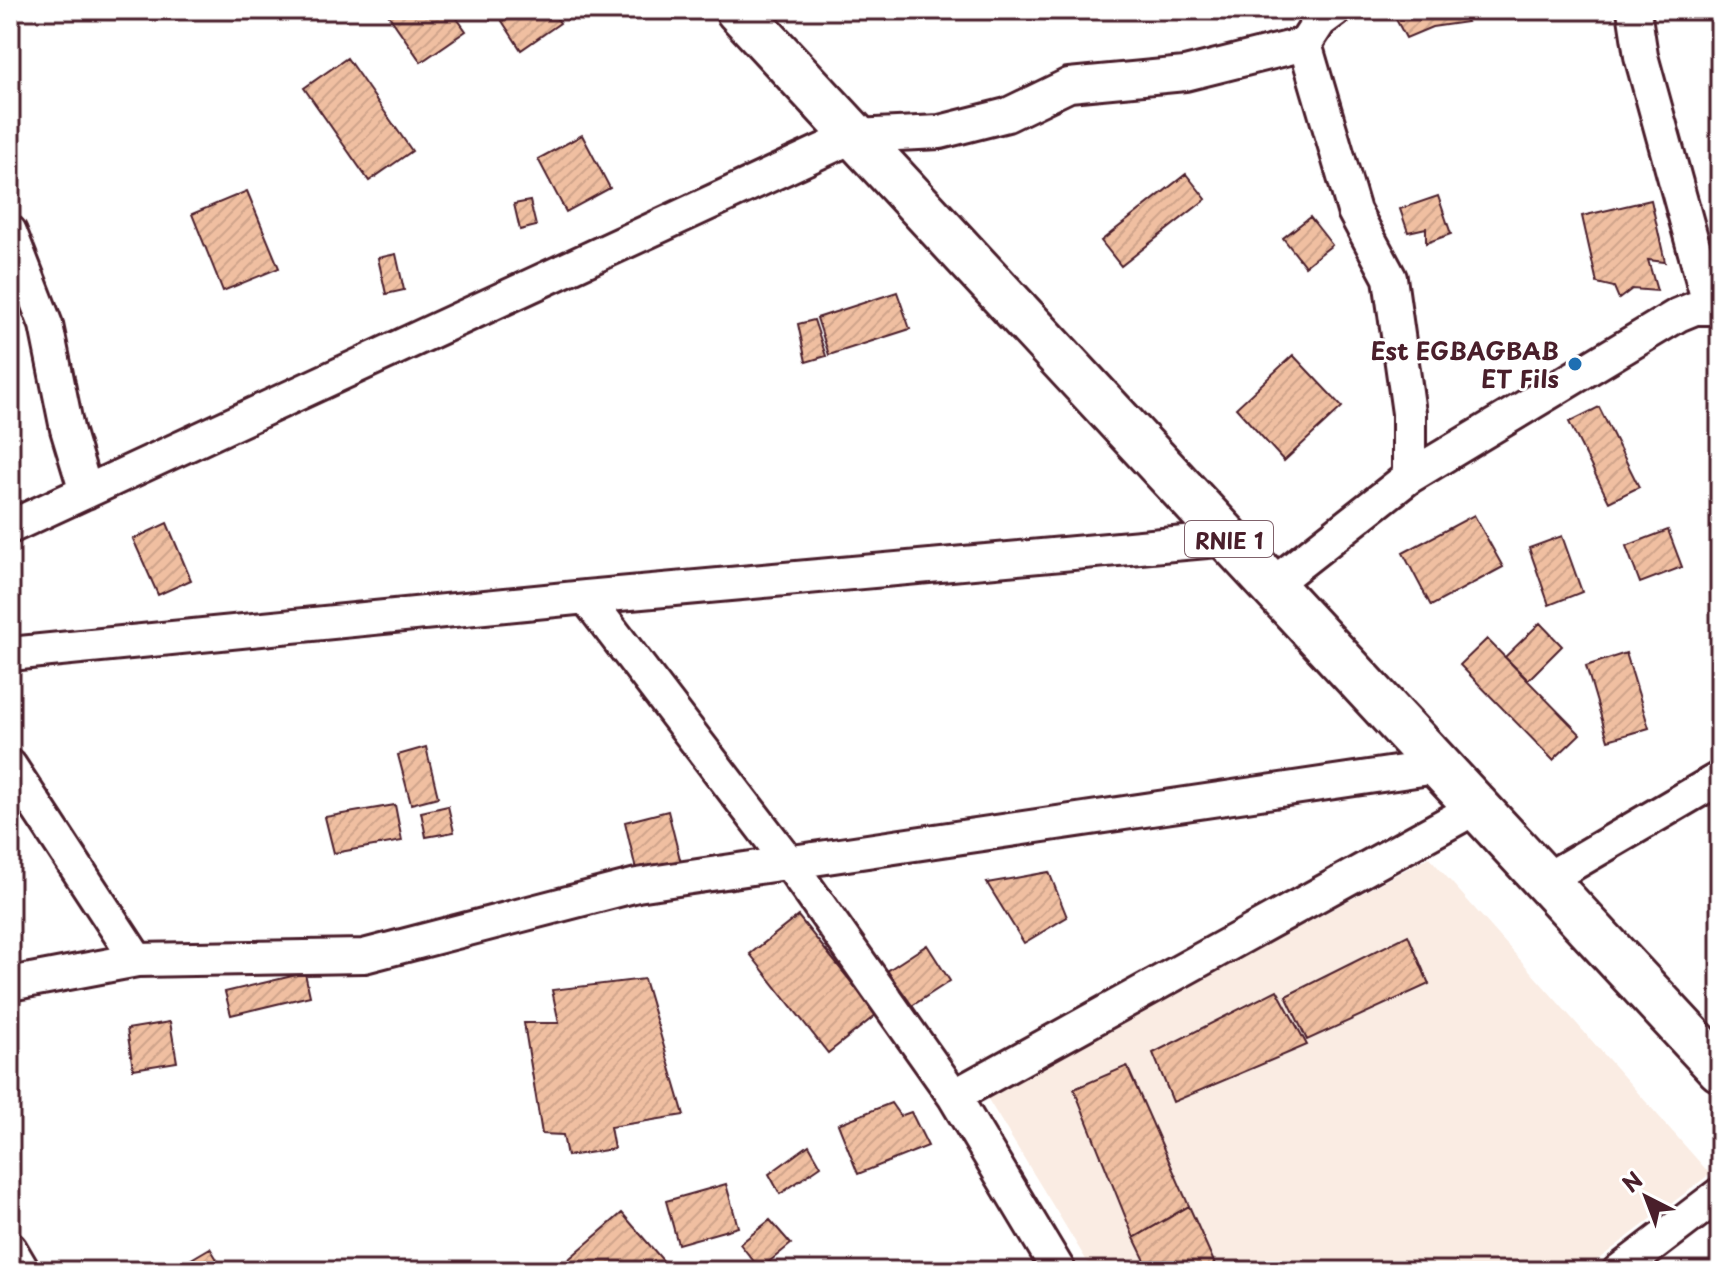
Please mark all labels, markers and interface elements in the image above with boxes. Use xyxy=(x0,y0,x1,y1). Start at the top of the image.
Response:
place label: Est EGBAGBAB ET Fils xyxy=(1370,332,1559,396)
marker: Est EGBAGBAB ET Fils xyxy=(1566,355,1584,373)
road number: RNIE 1 xyxy=(1185,521,1273,557)
north arrow xyxy=(1606,1157,1686,1237)
text: N xyxy=(1614,1163,1649,1199)

